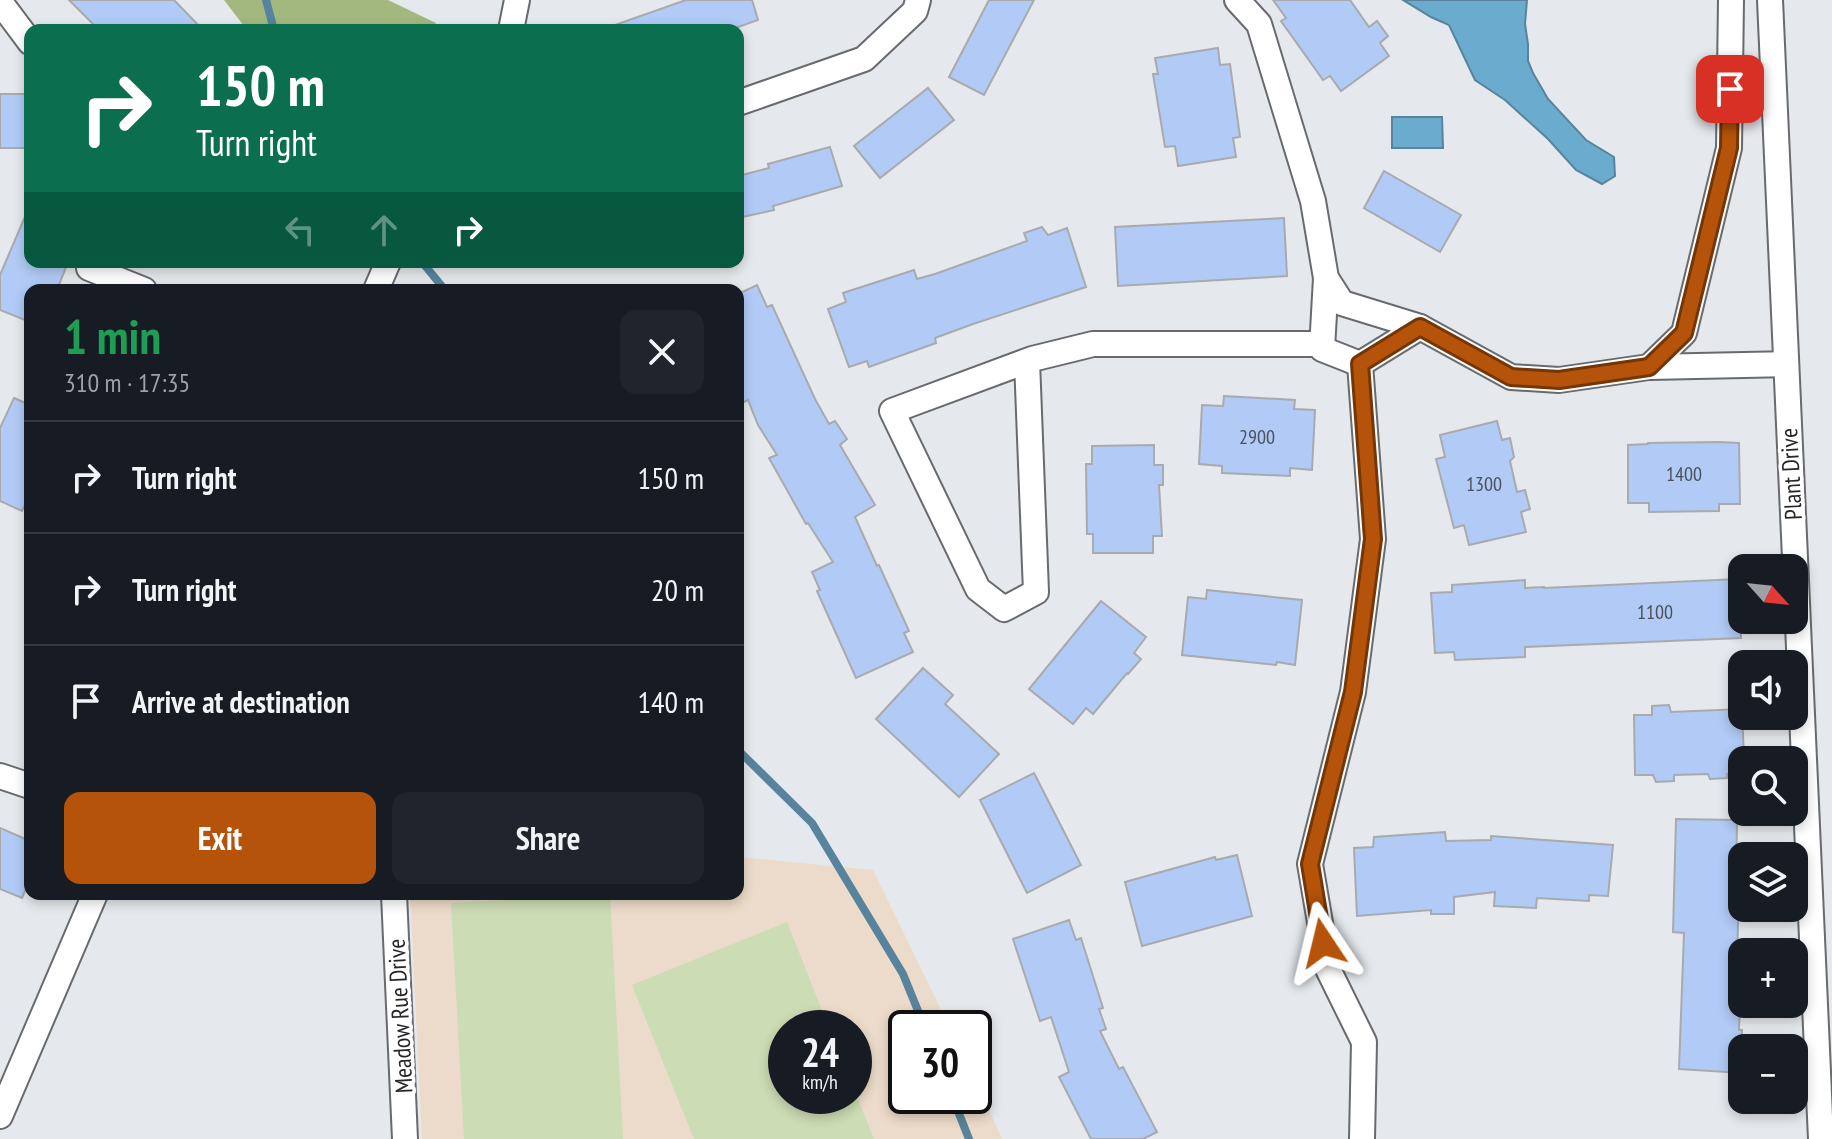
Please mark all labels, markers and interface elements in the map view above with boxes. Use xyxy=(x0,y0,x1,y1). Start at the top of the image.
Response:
text: 150 m xyxy=(196,49,325,121)
pin xyxy=(1696,55,1764,123)
icon: right xyxy=(64,56,168,160)
icon: arrive xyxy=(1708,67,1752,111)
text: Turn right xyxy=(196,119,317,166)
icon: left xyxy=(278,208,322,252)
icon: ahead xyxy=(362,208,406,252)
icon: right xyxy=(446,208,490,252)
text: 1 min xyxy=(64,305,161,367)
button: close xyxy=(620,310,704,394)
text: 310 m · 17:35 xyxy=(64,366,190,399)
house number: 2900 xyxy=(1239,424,1275,450)
street label: Plant Drive xyxy=(1773,427,1809,521)
icon: right xyxy=(64,455,108,499)
text: Turn right xyxy=(132,458,236,497)
text: 150 m xyxy=(638,458,704,497)
house number: 1400 xyxy=(1666,461,1702,487)
house number: 1300 xyxy=(1466,471,1502,497)
north arrow xyxy=(1728,554,1808,634)
map controls xyxy=(1728,554,1808,1114)
icon: right xyxy=(64,567,108,611)
text: Turn right xyxy=(132,570,236,609)
text: 20 m xyxy=(651,570,704,609)
house number: 1100 xyxy=(1637,599,1673,625)
button: sound xyxy=(1728,650,1808,730)
icon: arrive xyxy=(64,679,108,723)
text: Arrive at destination xyxy=(132,682,350,721)
text: 140 m xyxy=(638,682,704,721)
button: search xyxy=(1728,746,1808,826)
button: Exit xyxy=(64,792,376,884)
button: Share xyxy=(392,792,704,884)
button: layers xyxy=(1728,842,1808,922)
position arrow xyxy=(1281,901,1365,985)
street label: Meadow Rue Drive xyxy=(380,938,420,1094)
button: + xyxy=(1728,938,1808,1018)
speed limit sign: 30 xyxy=(888,1010,992,1114)
text: 24 xyxy=(801,1026,839,1078)
button: − xyxy=(1728,1034,1808,1114)
text: km/h xyxy=(802,1069,838,1095)

